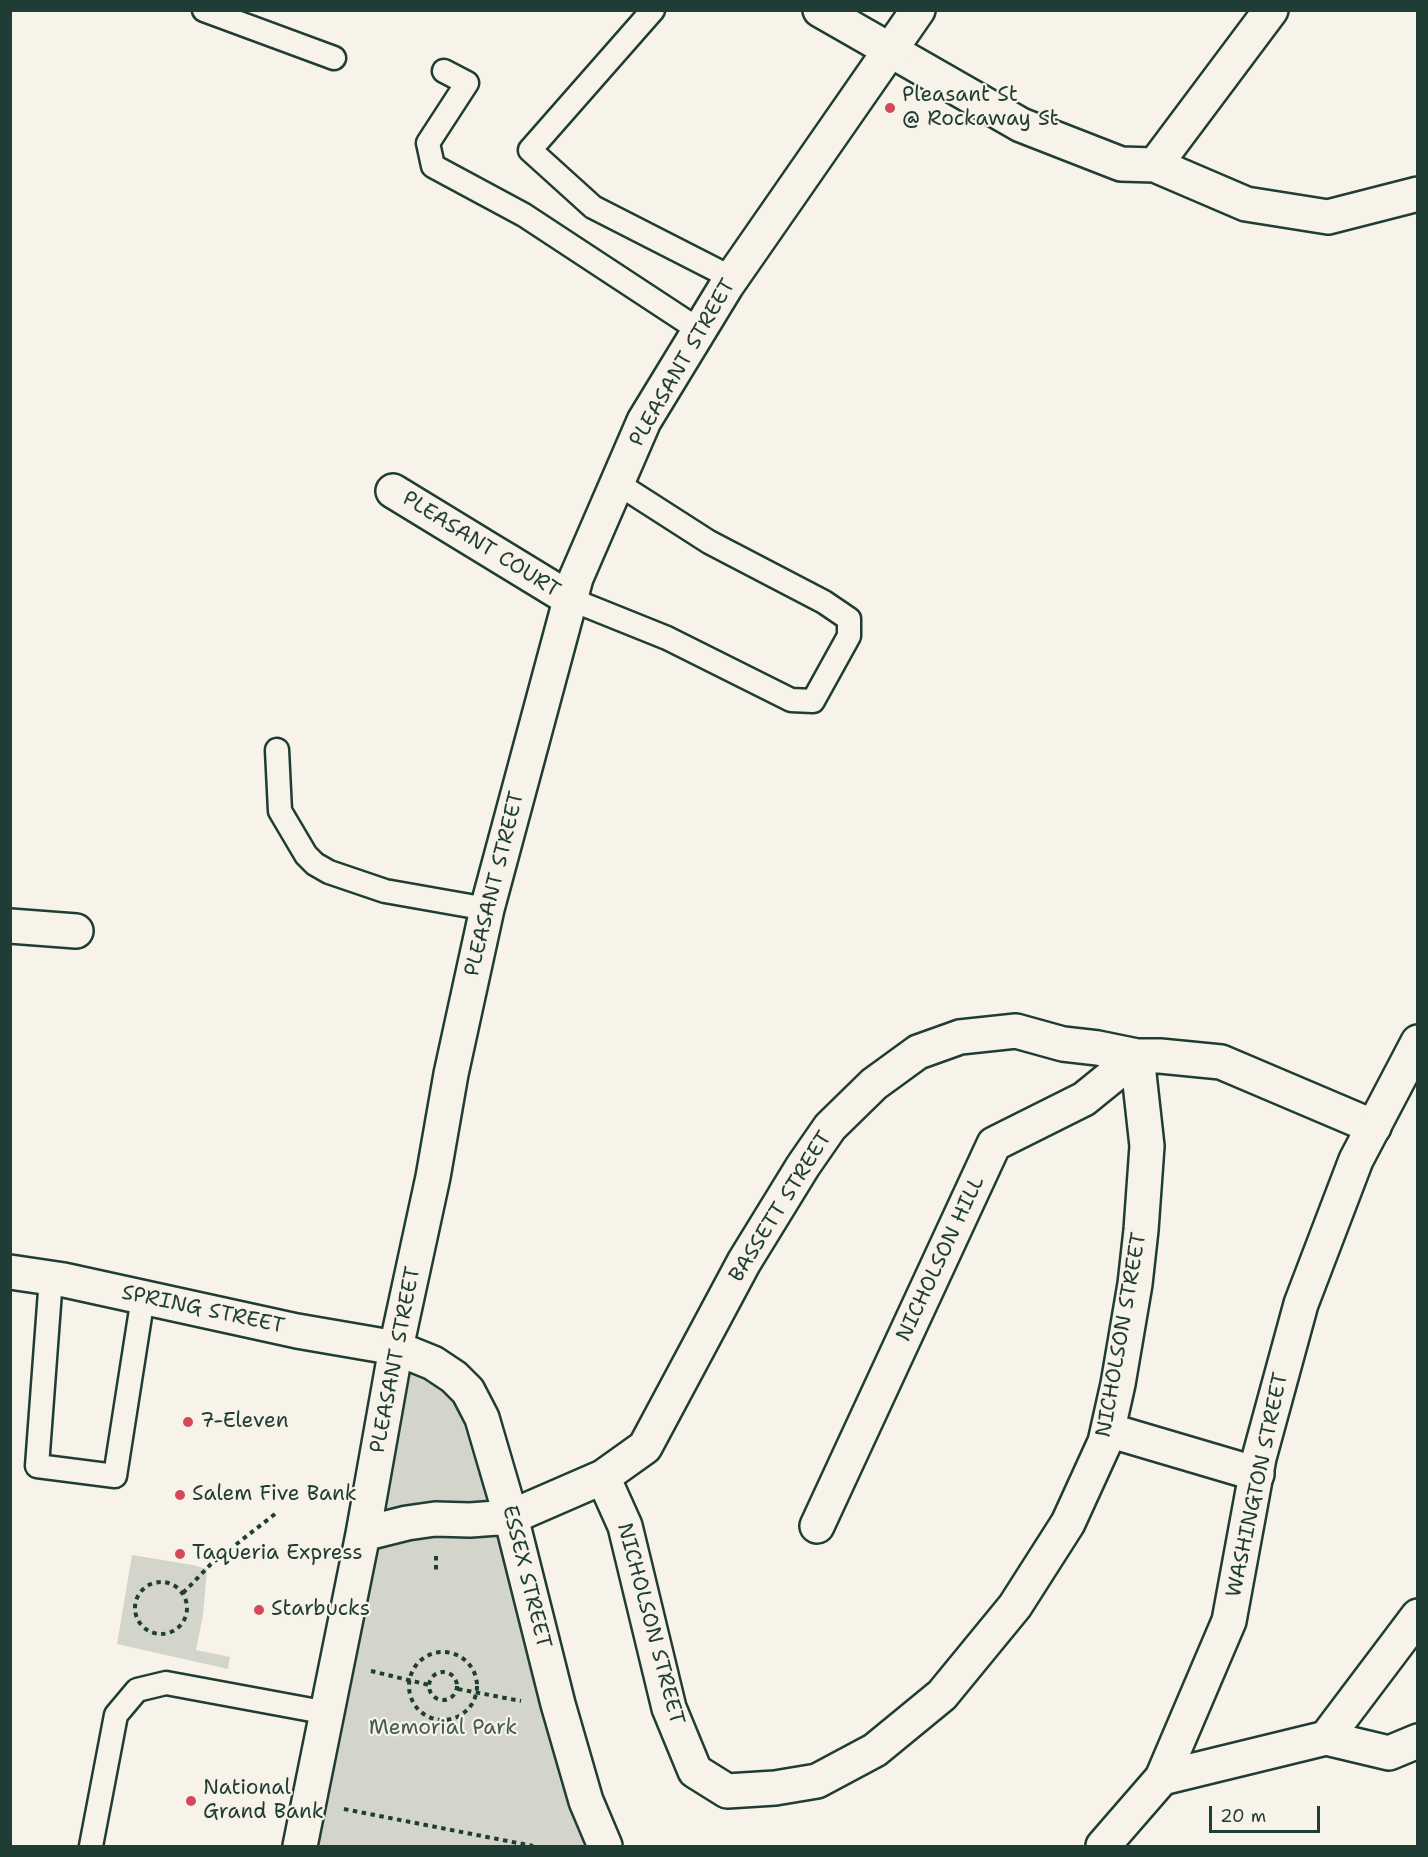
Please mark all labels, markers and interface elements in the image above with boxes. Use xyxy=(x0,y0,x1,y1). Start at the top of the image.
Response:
place label: Pleasant St @ Rockaway St xyxy=(902,83,1059,133)
marker: Pleasant St @ Rockaway St xyxy=(883,101,897,115)
street label: PLEASANT STREET xyxy=(625,275,741,451)
street label: PLEASANT COURT xyxy=(397,486,565,604)
street label: PLEASANT STREET xyxy=(460,789,530,979)
street label: BASSETT STREET xyxy=(724,1127,838,1287)
street label: NICHOLSON HILL xyxy=(892,1172,990,1346)
street label: NICHOLSON STREET xyxy=(1092,1231,1152,1439)
street label: PLEASANT STREET xyxy=(366,1265,426,1455)
street label: SPRING STREET xyxy=(119,1280,287,1340)
street label: WASHINGTON STREET xyxy=(1222,1370,1294,1600)
place label: 7-Eleven xyxy=(200,1409,289,1435)
marker: 7-Eleven xyxy=(181,1415,195,1429)
place label: Salem Five Bank xyxy=(192,1482,357,1508)
marker: Salem Five Bank xyxy=(173,1488,187,1502)
street label: ESSEX STREET xyxy=(496,1503,556,1651)
street label: NICHOLSON STREET xyxy=(611,1520,689,1728)
place label: Taqueria Express xyxy=(192,1541,363,1567)
marker: Taqueria Express xyxy=(173,1547,187,1561)
place label: Starbucks xyxy=(271,1597,370,1623)
marker: Starbucks xyxy=(252,1603,266,1617)
park label: Memorial Park xyxy=(369,1716,517,1742)
place label: National Grand Bank xyxy=(203,1776,324,1826)
marker: National Grand Bank xyxy=(184,1794,198,1808)
scale bar xyxy=(1212,1794,1323,1832)
text: 20 m xyxy=(1220,1804,1266,1828)

